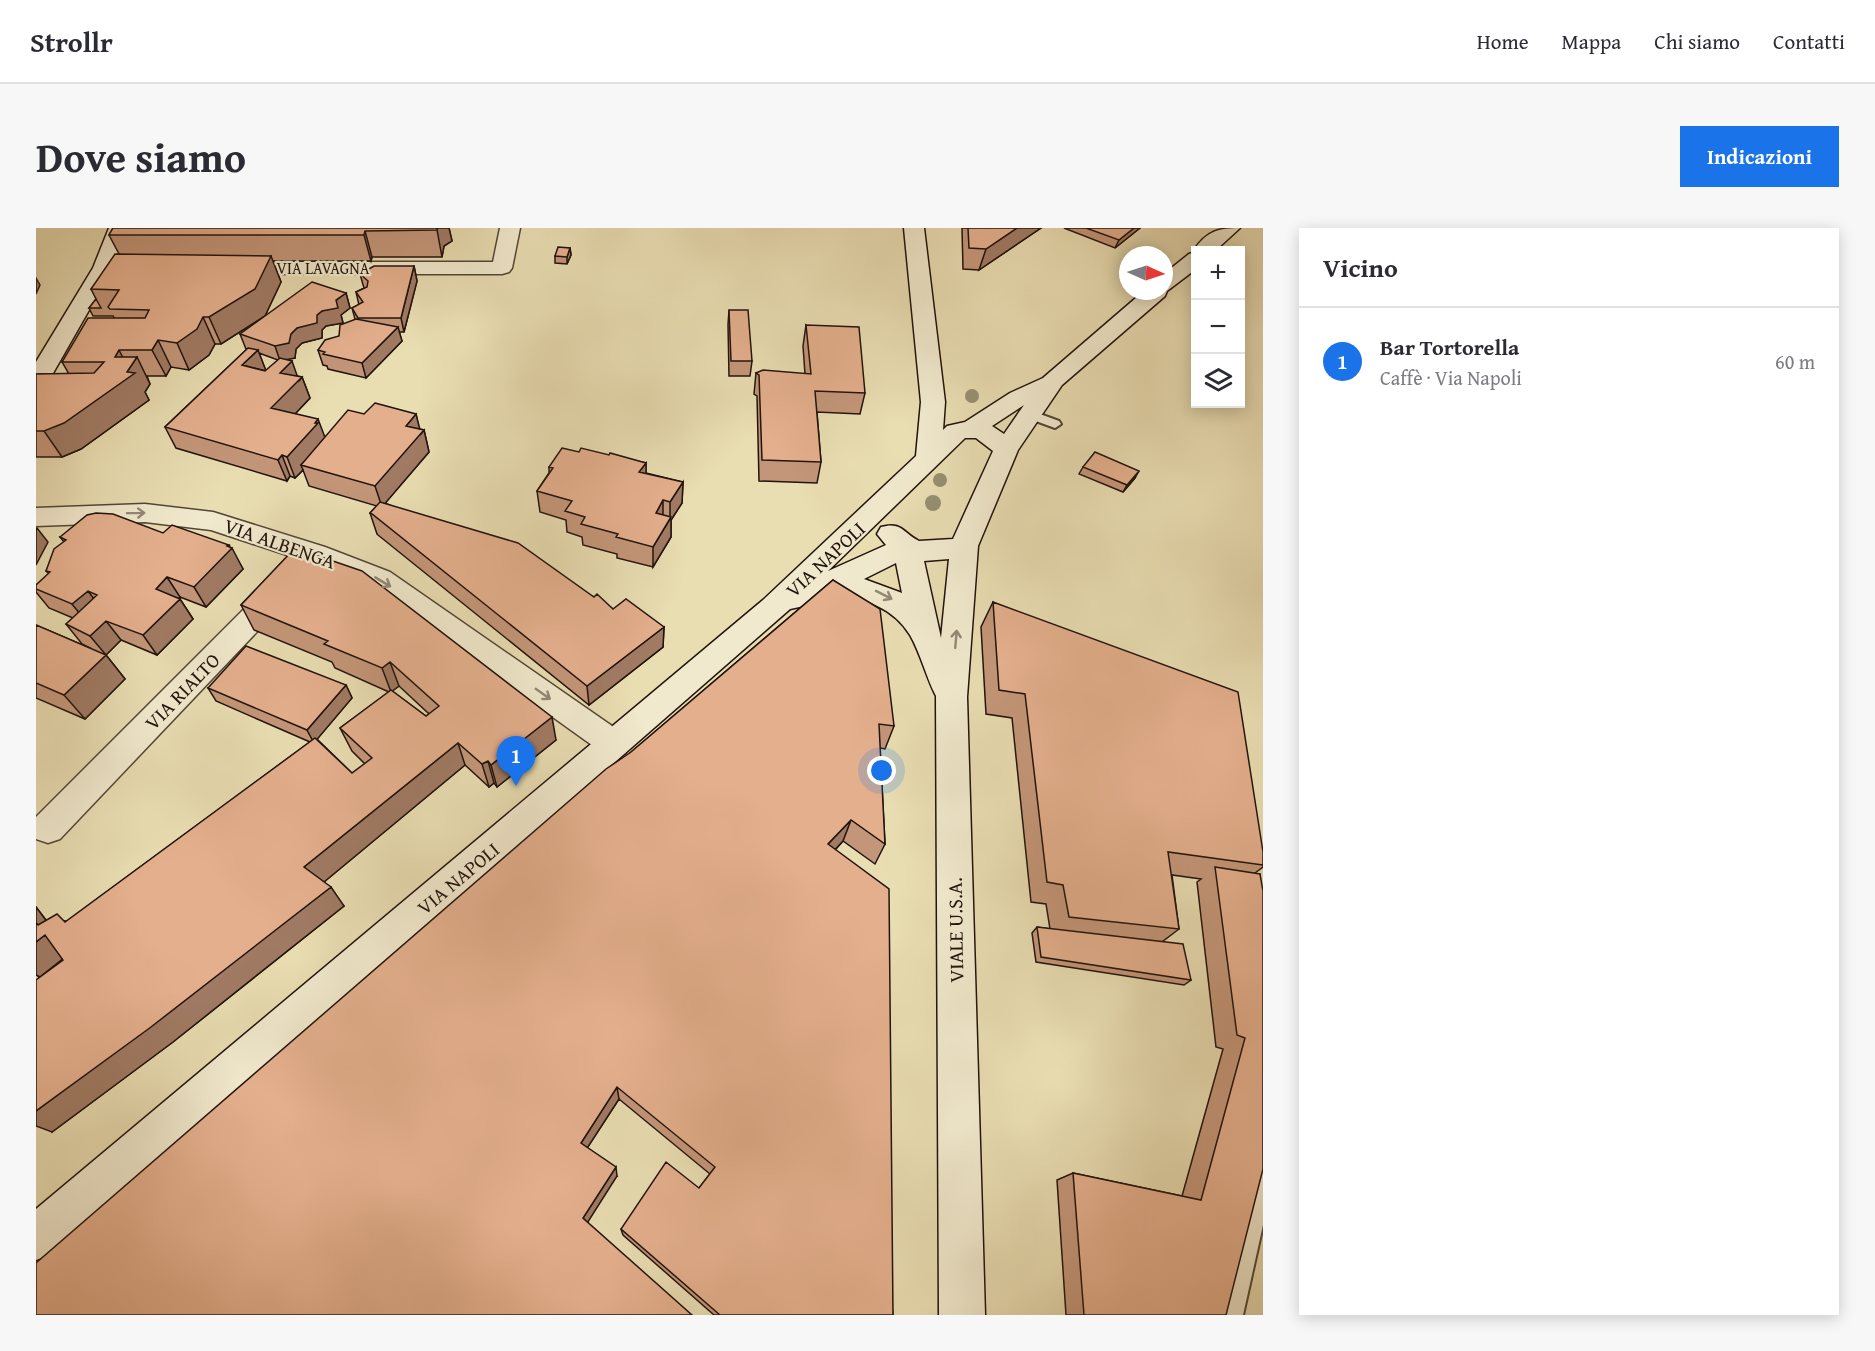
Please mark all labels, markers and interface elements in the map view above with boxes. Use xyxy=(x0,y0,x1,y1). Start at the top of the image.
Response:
text: Strollr xyxy=(30,21,113,62)
text: Home xyxy=(1477,26,1529,57)
text: Mappa xyxy=(1562,26,1621,57)
text: Chi siamo xyxy=(1654,26,1740,57)
text: Contatti xyxy=(1773,26,1845,57)
text: Dove siamo xyxy=(36,126,246,187)
button: Indicazioni xyxy=(1680,126,1839,187)
north arrow xyxy=(1119,246,1173,300)
map controls xyxy=(1191,246,1245,408)
button: + xyxy=(1191,246,1245,300)
text: Vicino xyxy=(1323,248,1398,287)
street label: VIA LAVAGNA xyxy=(277,256,370,280)
button: − xyxy=(1191,300,1245,354)
text: Bar Tortorella xyxy=(1380,331,1519,363)
text: 1 xyxy=(1337,347,1348,376)
text: 60 m xyxy=(1775,347,1815,376)
button: layers xyxy=(1191,354,1245,408)
text: Caffè · Via Napoli xyxy=(1380,363,1522,392)
one-way arrow xyxy=(126,507,146,519)
street label: VIA ALBENGA xyxy=(220,510,340,576)
street label: VIA NAPOLI xyxy=(779,514,871,604)
one-way arrow xyxy=(374,576,391,588)
one-way arrow xyxy=(875,590,893,602)
one-way arrow xyxy=(951,629,962,649)
street label: VIA RIALTO xyxy=(138,646,226,736)
one-way arrow xyxy=(534,688,550,700)
pin: 1 xyxy=(496,736,536,786)
your location xyxy=(867,756,896,785)
street label: VIA NAPOLI xyxy=(410,835,506,921)
street label: VIALE U.S.A. xyxy=(940,877,970,983)

